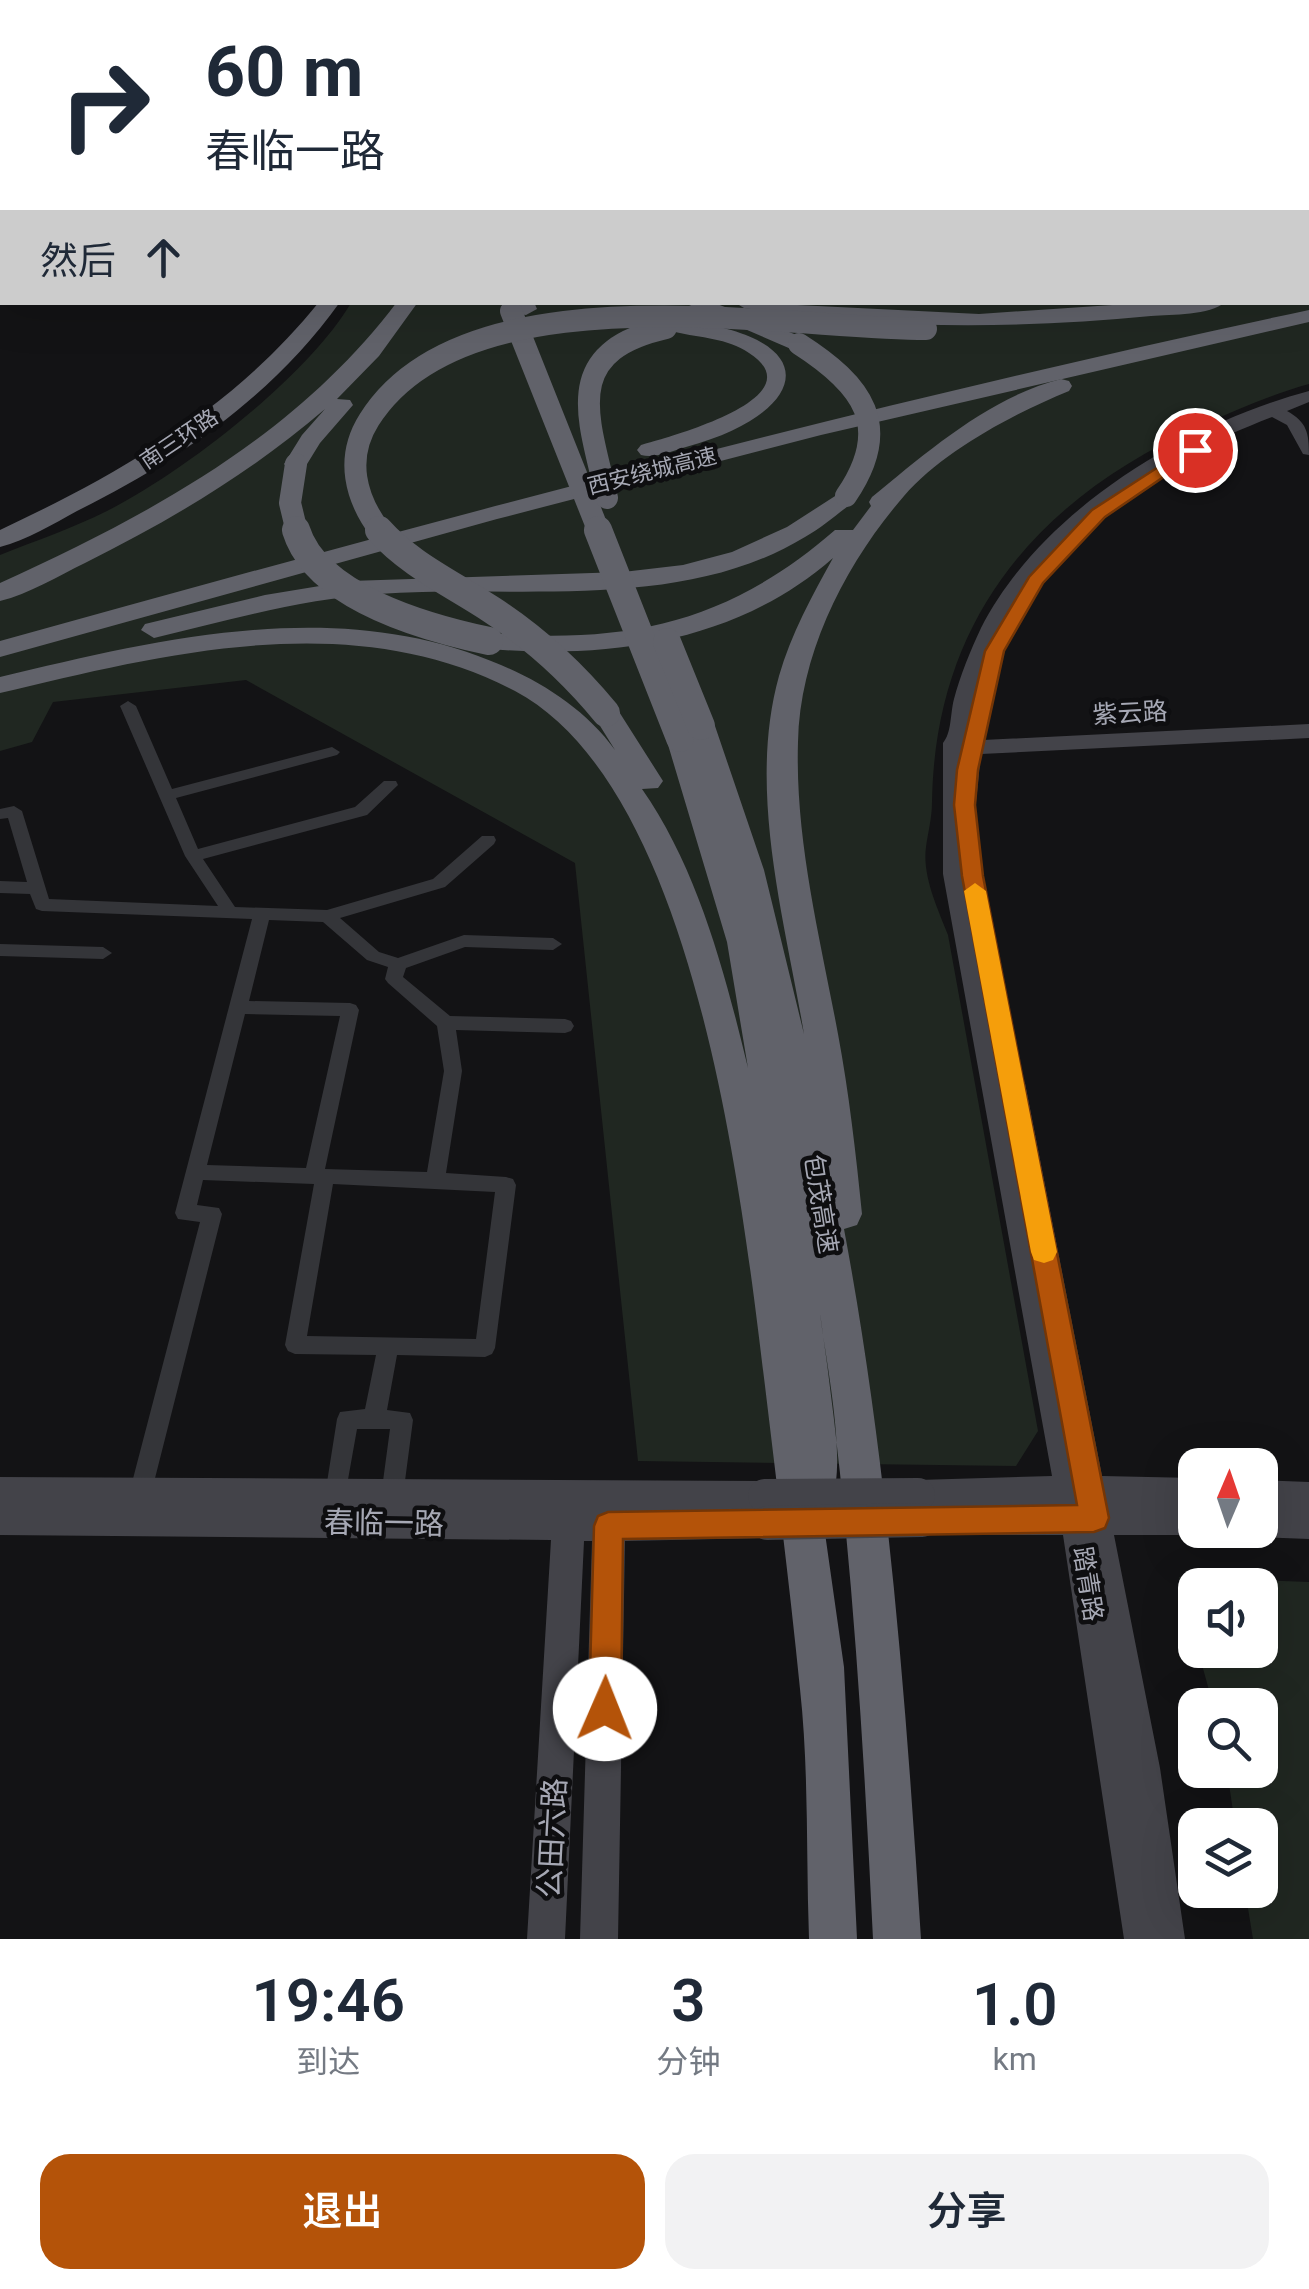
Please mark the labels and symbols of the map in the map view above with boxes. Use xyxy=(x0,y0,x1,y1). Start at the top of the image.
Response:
street label: 南三环路 xyxy=(136,404,222,474)
pin xyxy=(1153,408,1238,493)
street label: 西安绕城高速 xyxy=(585,443,719,499)
street label: 紫云路 xyxy=(1092,697,1168,729)
street label: 包茂高速 xyxy=(799,1152,843,1256)
north arrow xyxy=(1178,1448,1278,1548)
street label: 春临一路 xyxy=(324,1504,444,1542)
street label: 踏青路 xyxy=(1068,1545,1108,1623)
position arrow xyxy=(553,1657,657,1761)
street label: 公田六路 xyxy=(531,1777,573,1899)

